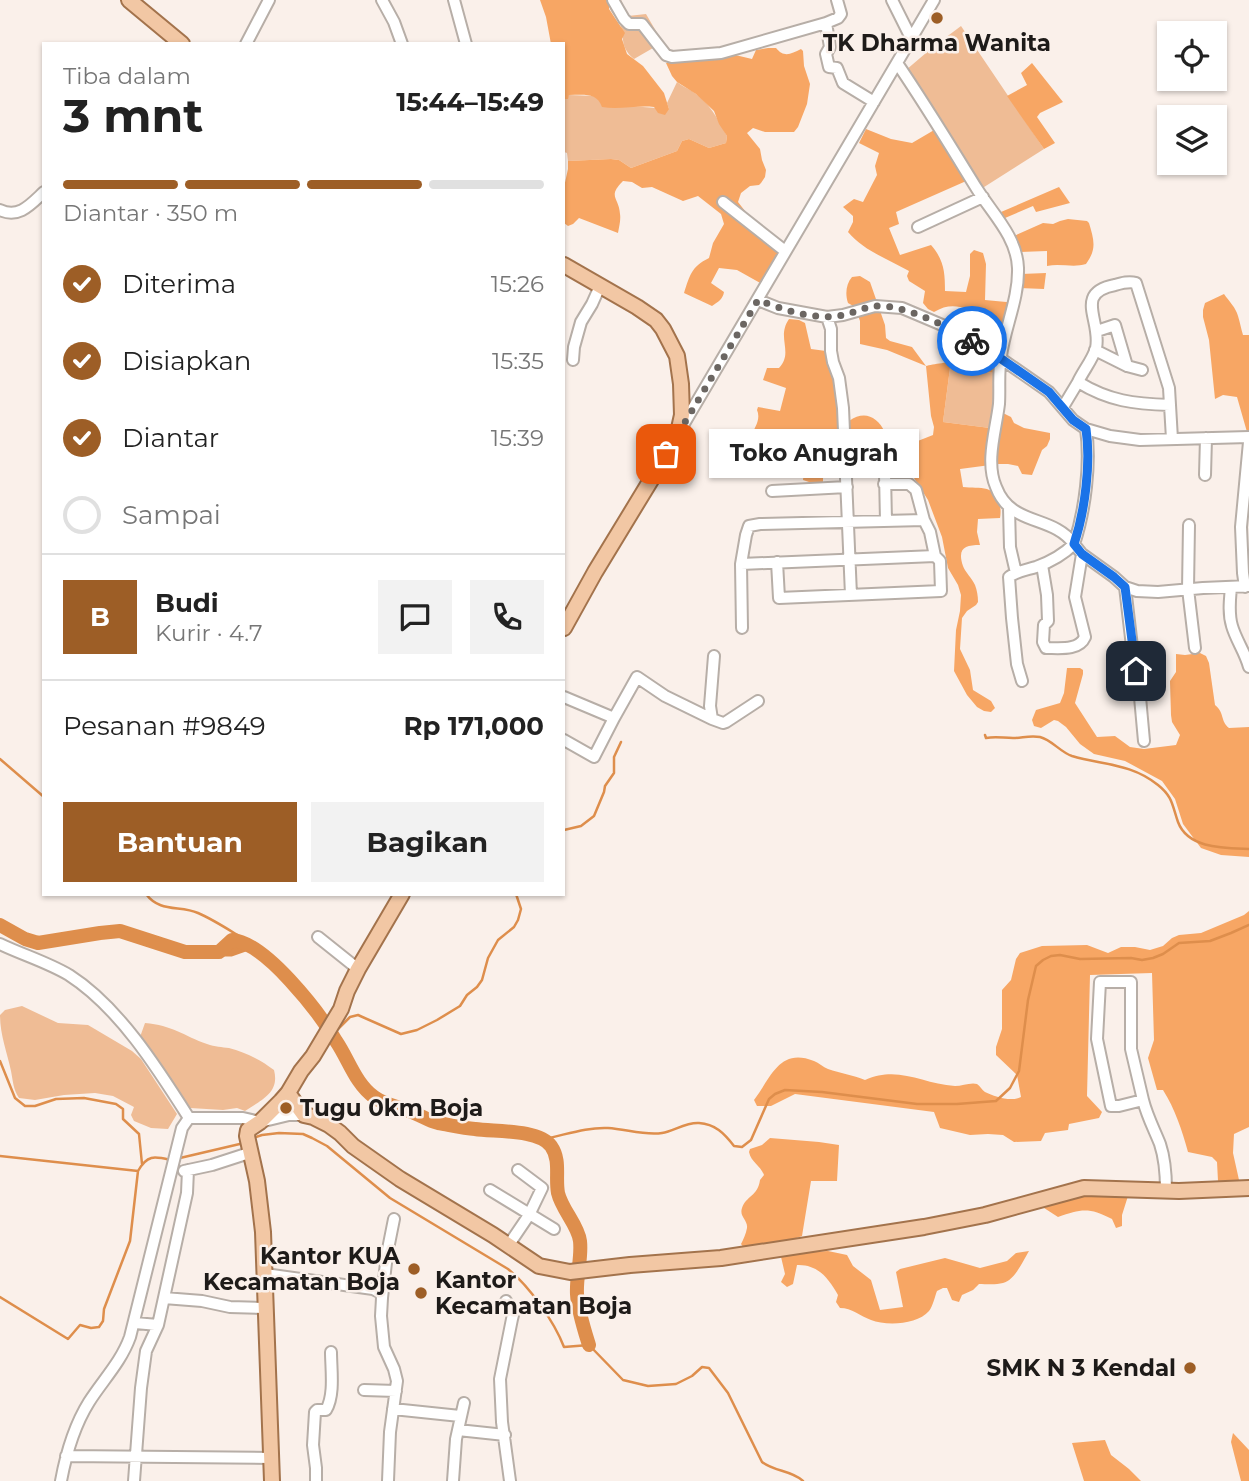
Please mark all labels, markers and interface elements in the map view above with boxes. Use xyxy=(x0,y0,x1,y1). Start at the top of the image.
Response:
marker: TK Dharma Wanita xyxy=(929,10,945,26)
map controls xyxy=(1157,21,1227,175)
button: locate xyxy=(1157,21,1227,91)
place label: TK Dharma Wanita xyxy=(823,29,1051,57)
text: Tiba dalam xyxy=(63,62,191,90)
text: 15:44–15:49 xyxy=(396,86,544,118)
text: 3 mnt xyxy=(63,87,203,144)
button: layers xyxy=(1157,105,1227,175)
text: Diantar · 350 m xyxy=(63,199,238,227)
icon: check xyxy=(63,265,101,303)
text: Diterima xyxy=(122,268,236,300)
text: 15:26 xyxy=(491,270,544,298)
courier xyxy=(937,306,1007,376)
icon: bike xyxy=(953,322,991,360)
icon: check xyxy=(63,342,101,380)
text: Disiapkan xyxy=(122,345,251,377)
text: 15:35 xyxy=(492,347,544,375)
icon: check xyxy=(63,419,101,457)
text: Diantar xyxy=(122,422,219,454)
text: 15:39 xyxy=(491,424,544,452)
pin xyxy=(636,424,696,484)
callout: Toko Anugrah xyxy=(708,430,918,478)
icon: bag xyxy=(647,435,685,473)
text: Toko Anugrah xyxy=(730,439,898,467)
text: Sampai xyxy=(122,499,221,531)
button: chat xyxy=(378,580,452,654)
button: phone xyxy=(470,580,544,654)
text: Budi xyxy=(155,587,219,619)
text: B xyxy=(90,601,110,633)
text: Kurir · 4.7 xyxy=(155,619,262,647)
pin xyxy=(1106,641,1166,701)
icon: home xyxy=(1117,652,1155,690)
text: Pesanan #9849 xyxy=(63,710,266,742)
text: Rp 171,000 xyxy=(403,710,544,742)
button: Bantuan xyxy=(63,802,297,882)
button: Bagikan xyxy=(311,802,544,882)
place label: Tugu 0km Boja xyxy=(300,1094,483,1122)
marker: Tugu 0km Boja xyxy=(278,1100,294,1116)
place label: Kantor KUA Kecamatan Boja xyxy=(203,1242,400,1296)
marker: Kantor KUA Kecamatan Boja xyxy=(406,1261,422,1277)
place label: Kantor Kecamatan Boja xyxy=(435,1266,632,1320)
marker: Kantor Kecamatan Boja xyxy=(413,1285,429,1301)
place label: SMK N 3 Kendal xyxy=(987,1354,1176,1382)
marker: SMK N 3 Kendal xyxy=(1182,1360,1198,1376)

